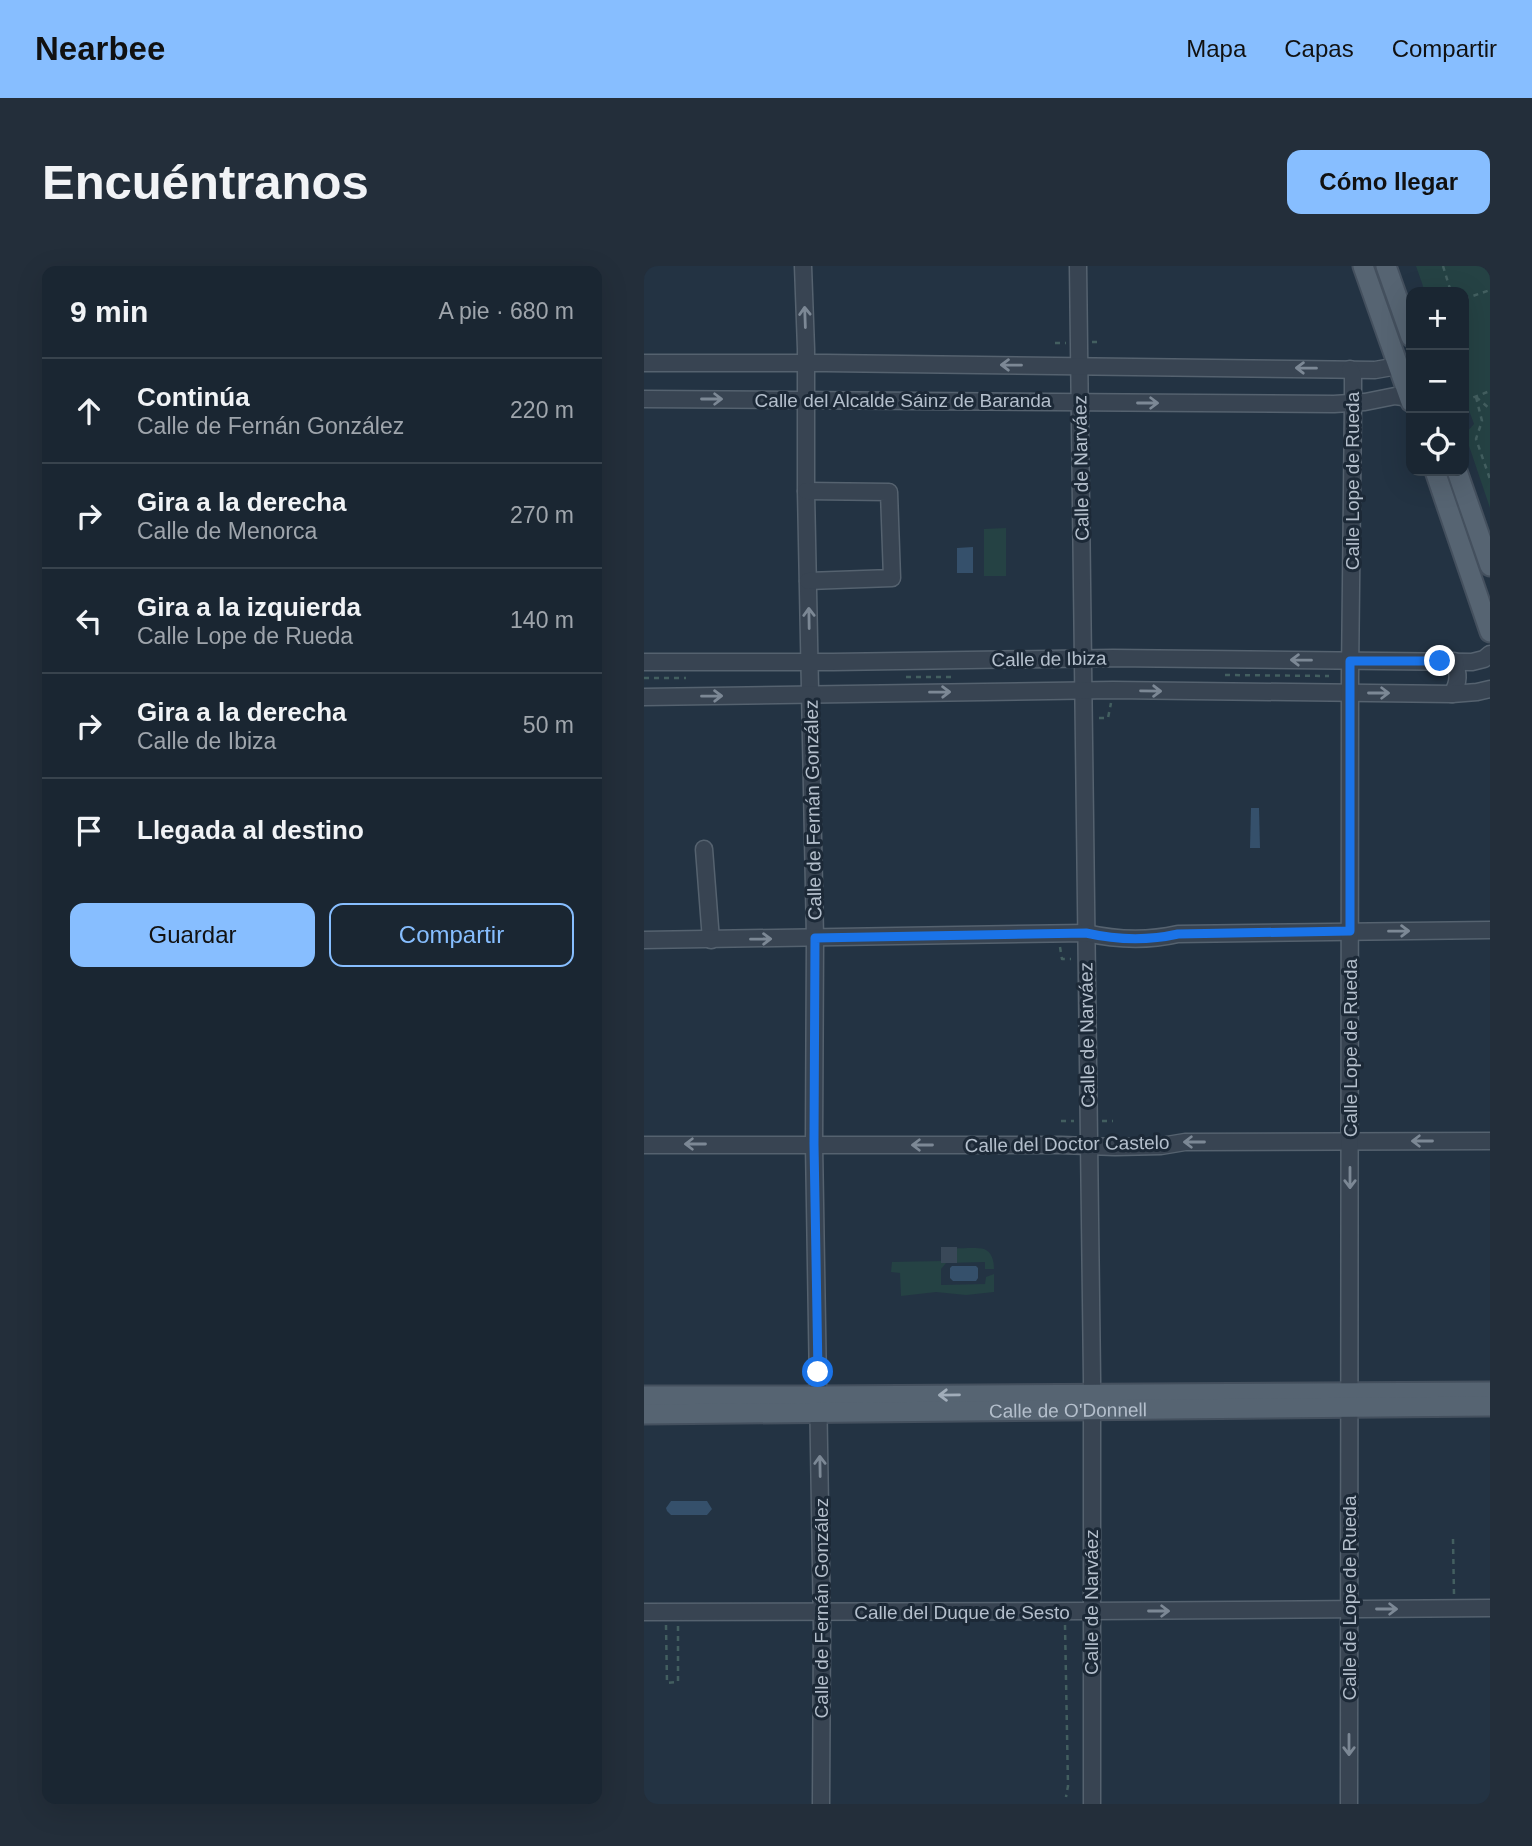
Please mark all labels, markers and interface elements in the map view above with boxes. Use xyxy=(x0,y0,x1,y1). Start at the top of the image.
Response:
text: Nearbee xyxy=(35,30,165,67)
text: Mapa xyxy=(1186,35,1246,62)
text: Capas xyxy=(1284,35,1354,62)
text: Compartir xyxy=(1392,35,1497,62)
button: Cómo llegar xyxy=(1287,150,1490,214)
text: Encuéntranos xyxy=(42,155,369,209)
map controls xyxy=(1406,287,1469,476)
button: + xyxy=(1406,287,1469,350)
text: 9 min xyxy=(70,295,148,328)
text: A pie · 680 m xyxy=(438,298,574,324)
one-way arrow xyxy=(798,306,811,329)
button: − xyxy=(1406,350,1469,413)
one-way arrow xyxy=(1000,358,1023,372)
one-way arrow xyxy=(1294,361,1317,375)
text: Continúa xyxy=(137,382,250,412)
street label: Calle del Alcalde Sáinz de Baranda xyxy=(755,390,1052,411)
street label: Calle Lope de Rueda xyxy=(1342,391,1363,570)
icon: ahead xyxy=(70,392,108,430)
one-way arrow xyxy=(700,392,723,406)
street label: Calle de Narváez xyxy=(1069,395,1093,541)
one-way arrow xyxy=(1136,396,1159,409)
text: 220 m xyxy=(510,397,574,423)
text: Calle de Fernán González xyxy=(137,413,404,439)
button: locate xyxy=(1406,413,1469,476)
text: Gira a la derecha xyxy=(137,487,347,517)
icon: right xyxy=(70,497,108,535)
text: 270 m xyxy=(510,502,574,528)
text: Calle de Menorca xyxy=(137,518,317,544)
text: Gira a la izquierda xyxy=(137,592,361,622)
icon: left xyxy=(70,602,108,640)
text: 140 m xyxy=(510,607,574,633)
one-way arrow xyxy=(802,607,815,630)
text: Calle Lope de Rueda xyxy=(137,623,353,649)
route end xyxy=(1424,645,1455,676)
street label: Calle de Ibiza xyxy=(991,647,1107,671)
one-way arrow xyxy=(1290,653,1313,667)
one-way arrow xyxy=(1139,684,1162,697)
one-way arrow xyxy=(928,685,951,699)
one-way arrow xyxy=(1367,686,1390,700)
one-way arrow xyxy=(700,689,723,703)
text: Gira a la derecha xyxy=(137,697,347,727)
street label: Calle de Fernán González xyxy=(801,699,825,921)
icon: right xyxy=(70,707,108,745)
text: 50 m xyxy=(523,712,574,738)
text: Calle de Ibiza xyxy=(137,728,276,754)
icon: arrive xyxy=(70,812,108,850)
text: Llegada al destino xyxy=(137,815,364,845)
button: Guardar xyxy=(70,903,315,967)
button: Compartir xyxy=(329,903,574,967)
one-way arrow xyxy=(1387,924,1410,938)
one-way arrow xyxy=(749,932,772,946)
street label: Calle Lope de Rueda xyxy=(1340,958,1361,1137)
street label: Calle de Narváez xyxy=(1075,962,1099,1108)
street label: Calle del Doctor Castelo xyxy=(964,1132,1170,1156)
one-way arrow xyxy=(1183,1135,1206,1149)
one-way arrow xyxy=(1411,1135,1434,1148)
one-way arrow xyxy=(683,1138,706,1151)
one-way arrow xyxy=(911,1138,934,1152)
one-way arrow xyxy=(1343,1166,1357,1189)
route start xyxy=(802,1356,833,1387)
one-way arrow xyxy=(938,1388,961,1402)
street label: Calle de O'Donnell xyxy=(989,1399,1147,1421)
one-way arrow xyxy=(813,1455,826,1478)
street label: Calle de Lope de Rueda xyxy=(1339,1495,1360,1700)
street label: Calle de Fernán González xyxy=(811,1498,832,1718)
street label: Calle de Narváez xyxy=(1081,1529,1102,1675)
street label: Calle del Duque de Sesto xyxy=(854,1602,1070,1623)
one-way arrow xyxy=(1375,1602,1398,1616)
one-way arrow xyxy=(1148,1604,1171,1618)
one-way arrow xyxy=(1342,1734,1356,1757)

